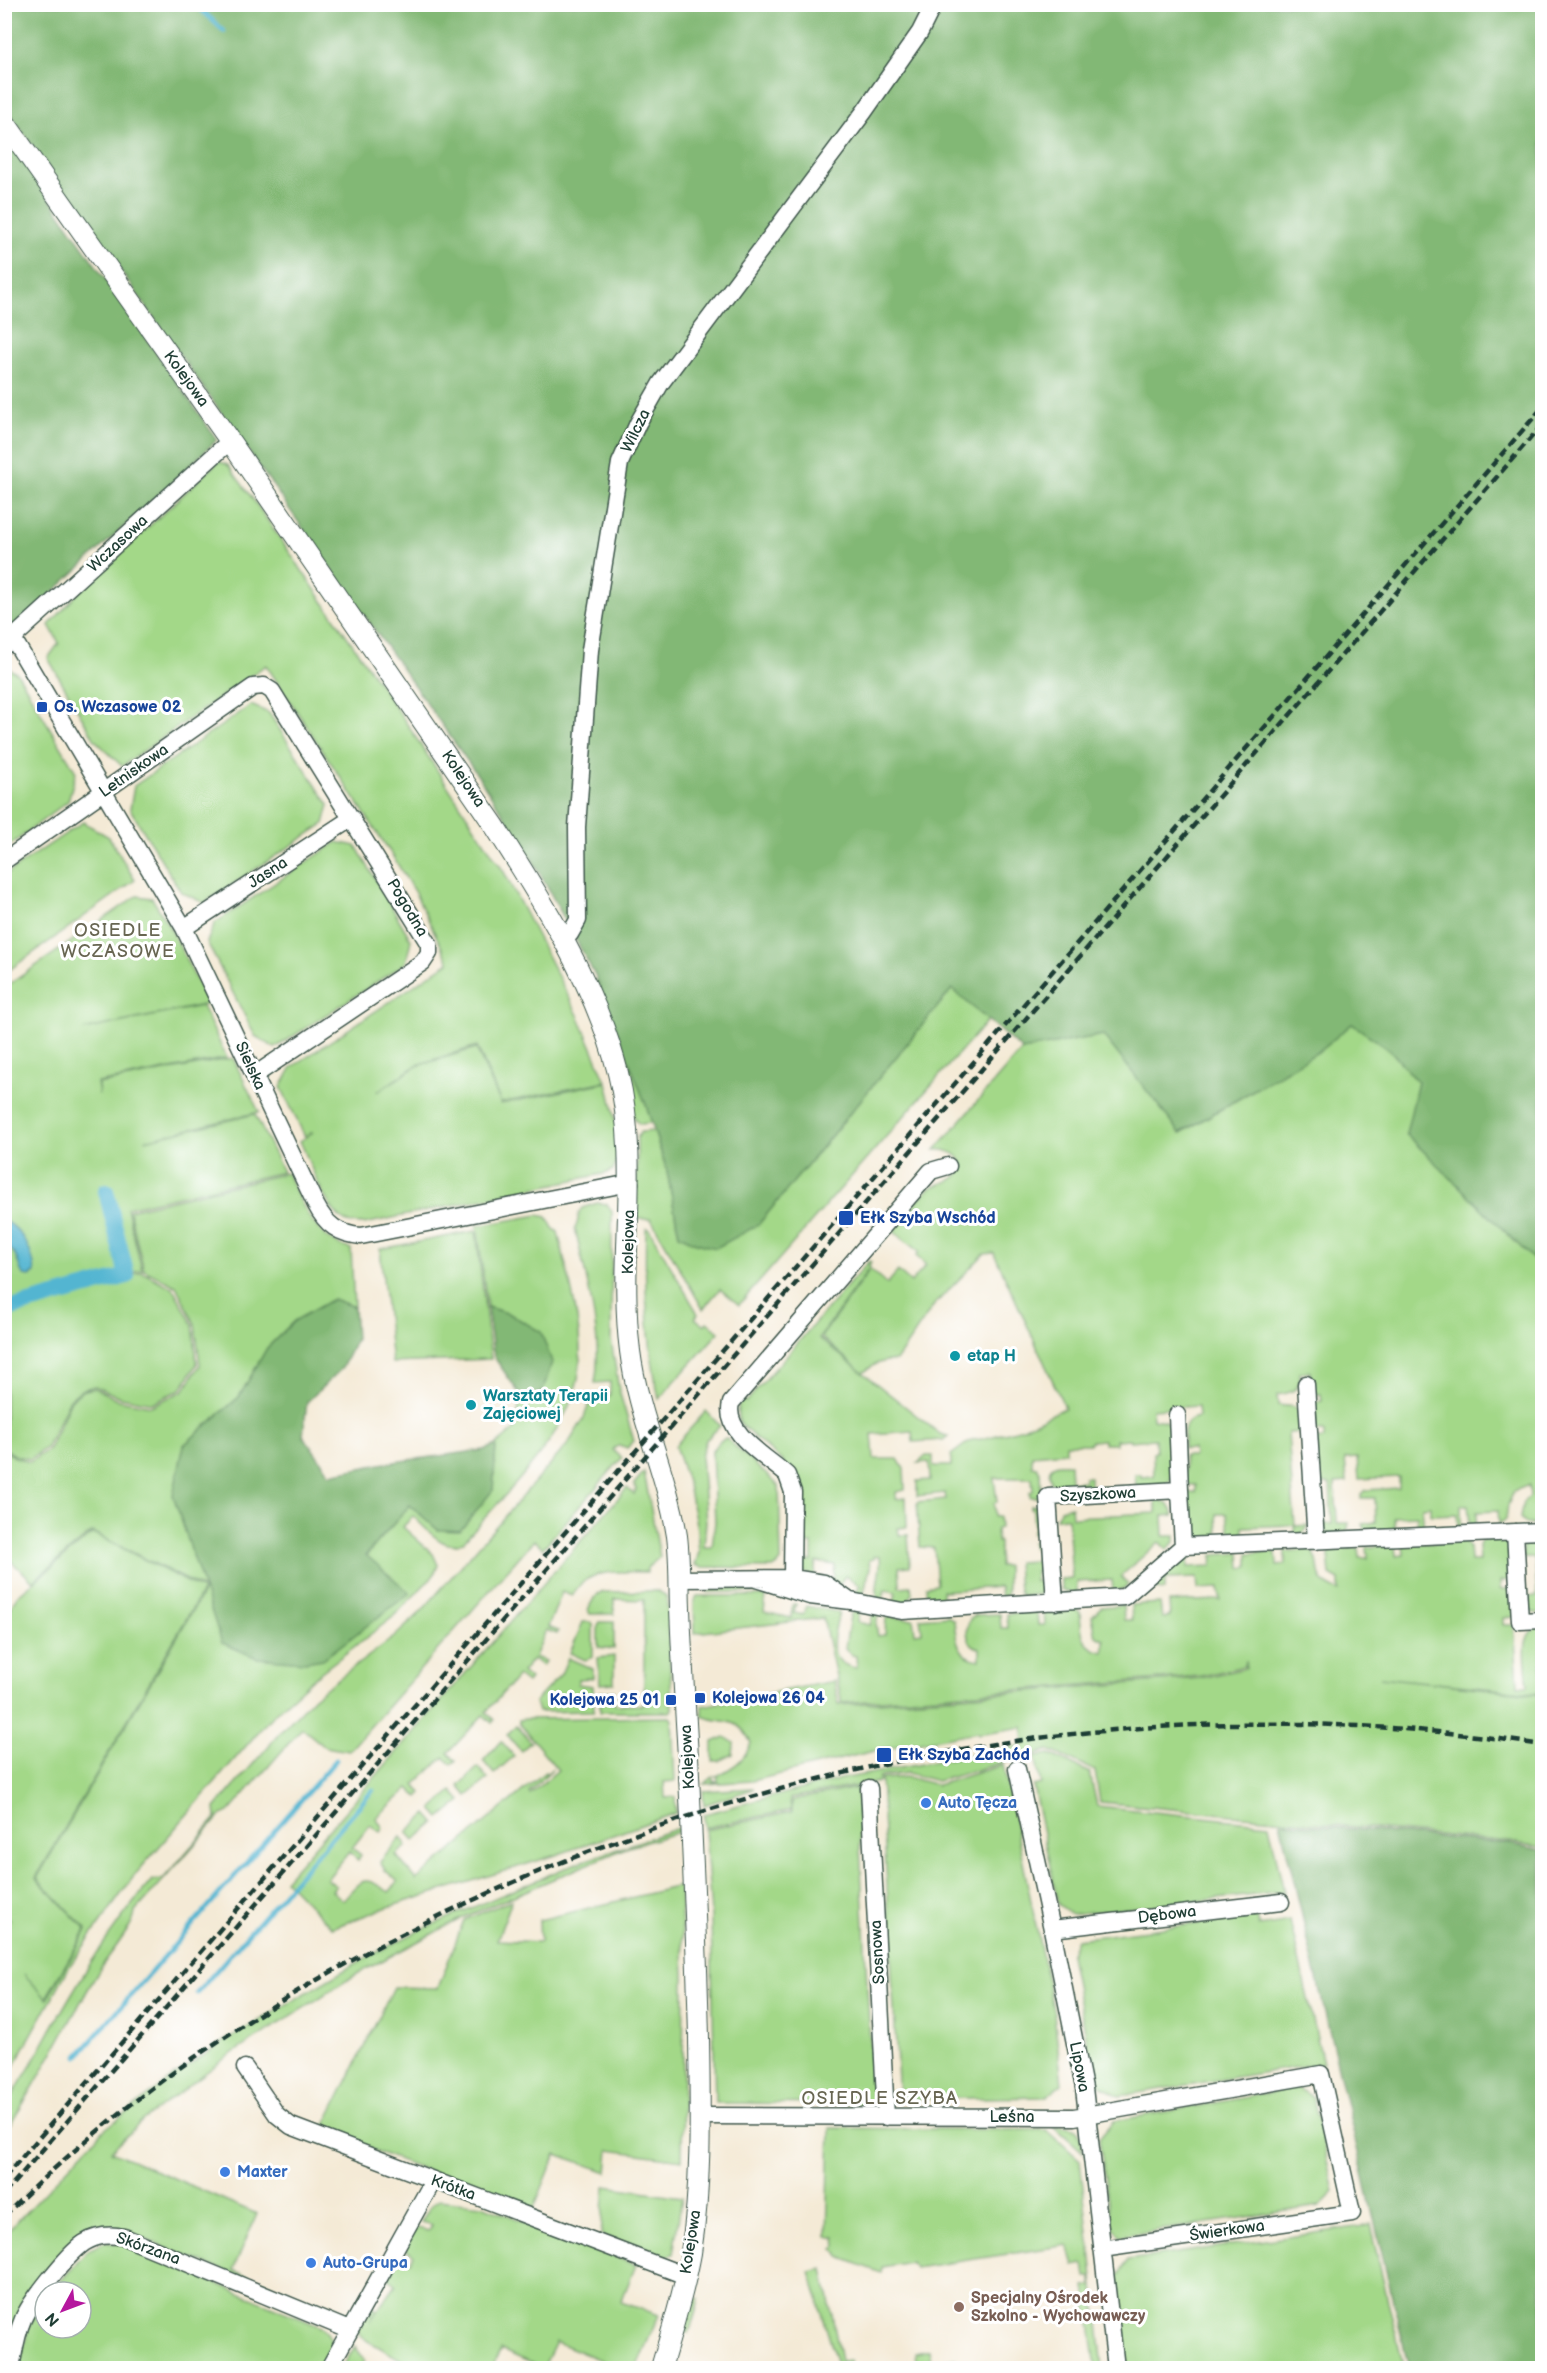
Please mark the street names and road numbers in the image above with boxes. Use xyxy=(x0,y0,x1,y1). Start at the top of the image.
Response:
street label: Kolejowa xyxy=(159,347,213,411)
street label: Wilcza xyxy=(617,406,655,456)
street label: Wczasowa xyxy=(84,511,152,577)
street label: Letniskowa xyxy=(96,740,172,802)
street label: Kolejowa xyxy=(437,747,489,811)
street label: Jasna xyxy=(245,853,291,893)
street label: Pogodna xyxy=(382,876,432,940)
street label: Sielska xyxy=(231,1039,269,1093)
street label: Kolejowa xyxy=(619,1210,639,1274)
street label: Szyszkowa xyxy=(1059,1484,1137,1506)
street label: Kolejowa xyxy=(677,1724,699,1790)
street label: Dębowa xyxy=(1137,1902,1197,1928)
street label: Sosnowa xyxy=(867,1919,889,1985)
street label: Lipowa xyxy=(1065,2040,1093,2094)
street label: Leśna xyxy=(989,2108,1035,2127)
street label: Krótka xyxy=(428,2171,478,2205)
street label: Kolejowa xyxy=(677,2209,705,2275)
street label: Świerkowa xyxy=(1188,2214,1266,2246)
street label: Skórzana xyxy=(113,2229,183,2269)

